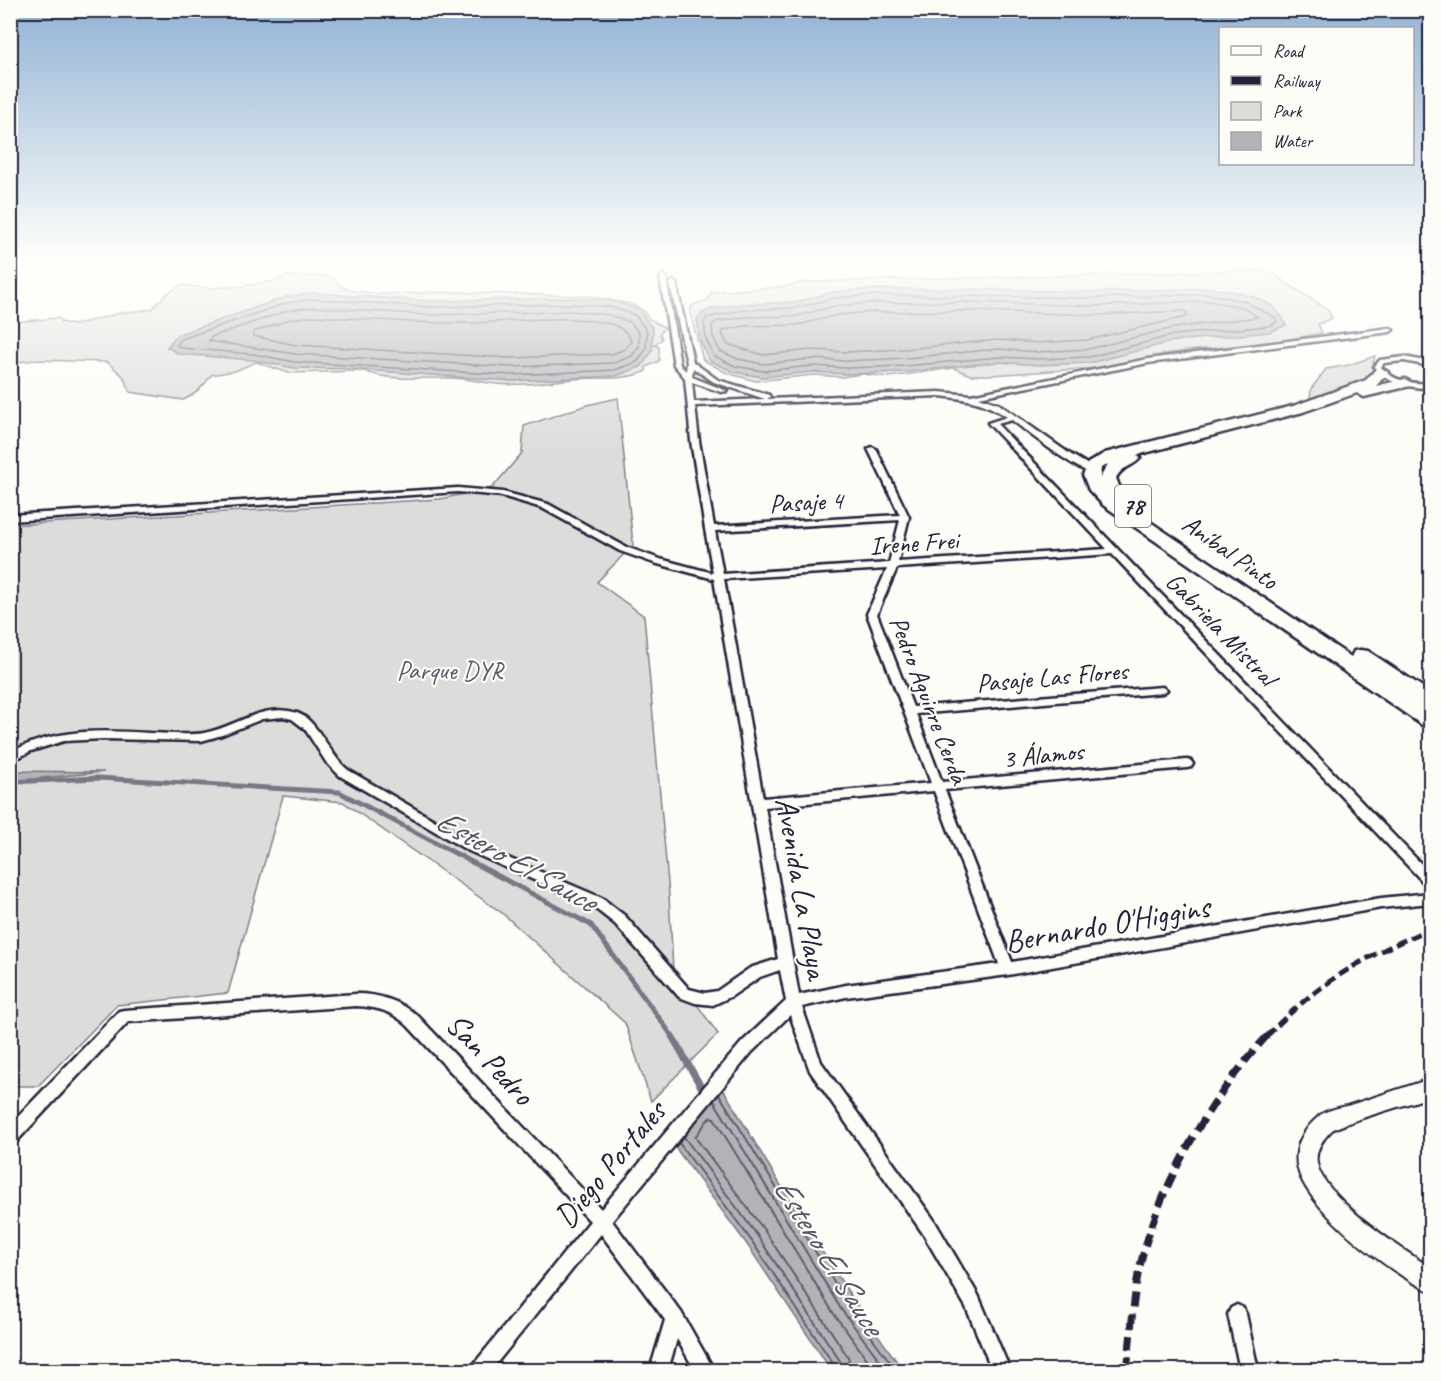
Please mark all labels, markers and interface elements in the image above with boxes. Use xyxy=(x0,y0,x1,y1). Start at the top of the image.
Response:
legend xyxy=(1219,27,1414,165)
text: Road xyxy=(1273,40,1306,62)
text: Railway xyxy=(1273,70,1321,92)
text: Park xyxy=(1273,100,1303,122)
text: Water xyxy=(1273,130,1314,152)
street label: Pasaje 4 xyxy=(768,483,846,520)
road number: 78 xyxy=(1115,485,1151,527)
street label: Aníbal Pinto xyxy=(1176,507,1286,598)
street label: Irene Frei xyxy=(869,523,963,563)
street label: Gabriela Mistral xyxy=(1159,565,1287,696)
street label: Pedro Aguirre Cerda xyxy=(882,611,977,790)
park label: Parque DYR xyxy=(397,654,505,687)
street label: Pasaje Las Flores xyxy=(975,654,1131,700)
street label: 3 Álamos xyxy=(1001,734,1087,776)
street label: Avenida La Playa xyxy=(766,794,839,985)
water label: Estero El Sauce xyxy=(428,799,608,924)
street label: Bernardo O'Higgins xyxy=(1002,885,1215,962)
street label: San Pedro xyxy=(437,1004,544,1115)
street label: Diego Portales xyxy=(545,1091,676,1236)
water label: Estero El Sauce xyxy=(764,1170,896,1347)

